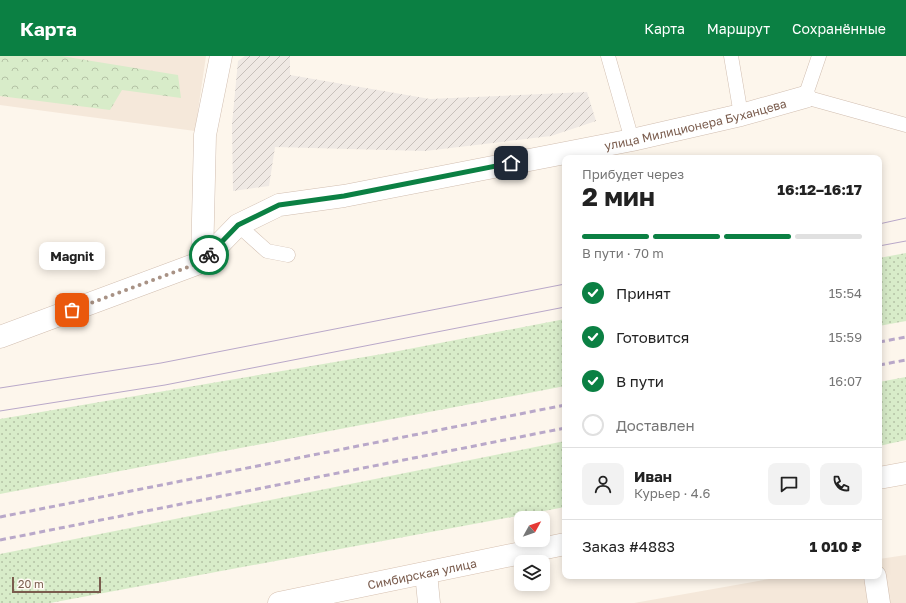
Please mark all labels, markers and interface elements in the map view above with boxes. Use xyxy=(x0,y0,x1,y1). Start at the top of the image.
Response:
text: Карта xyxy=(20,17,77,40)
text: Карта xyxy=(644,20,685,37)
text: Маршрут xyxy=(707,20,770,37)
text: Сохранённые xyxy=(792,20,886,37)
street label: улица Милиционера Буханцева xyxy=(603,95,788,153)
pin xyxy=(494,146,528,180)
icon: home xyxy=(500,152,522,174)
text: Прибудет через xyxy=(582,166,684,182)
text: 16:12–16:17 xyxy=(777,180,862,198)
text: 2 мин xyxy=(582,181,655,212)
courier xyxy=(189,235,229,275)
callout: Magnit xyxy=(39,242,105,270)
icon: bike xyxy=(198,244,220,266)
text: В пути · 70 m xyxy=(582,245,664,261)
text: Magnit xyxy=(50,248,94,264)
icon: check xyxy=(582,282,604,304)
text: Принят xyxy=(616,284,671,302)
text: 15:54 xyxy=(829,285,862,301)
pin xyxy=(55,293,89,327)
icon: bag xyxy=(61,299,83,321)
icon: check xyxy=(582,326,604,348)
text: Готовится xyxy=(616,328,689,346)
text: 15:59 xyxy=(829,329,862,345)
icon: check xyxy=(582,370,604,392)
text: В пути xyxy=(616,372,664,390)
text: 16:07 xyxy=(829,373,862,389)
text: Доставлен xyxy=(616,416,695,434)
button: person xyxy=(582,463,624,505)
button: chat xyxy=(768,463,810,505)
button: phone xyxy=(820,463,862,505)
text: Иван xyxy=(634,467,672,485)
text: Курьер · 4.6 xyxy=(634,485,710,501)
north arrow xyxy=(514,511,550,547)
map controls xyxy=(514,511,550,591)
text: Заказ #4883 xyxy=(582,537,675,555)
text: 1 010 ₽ xyxy=(809,537,862,555)
street label: Симбирская улица xyxy=(366,555,478,592)
button: layers xyxy=(514,555,550,591)
scale bar xyxy=(12,575,101,594)
text: 20 m xyxy=(18,577,44,590)

